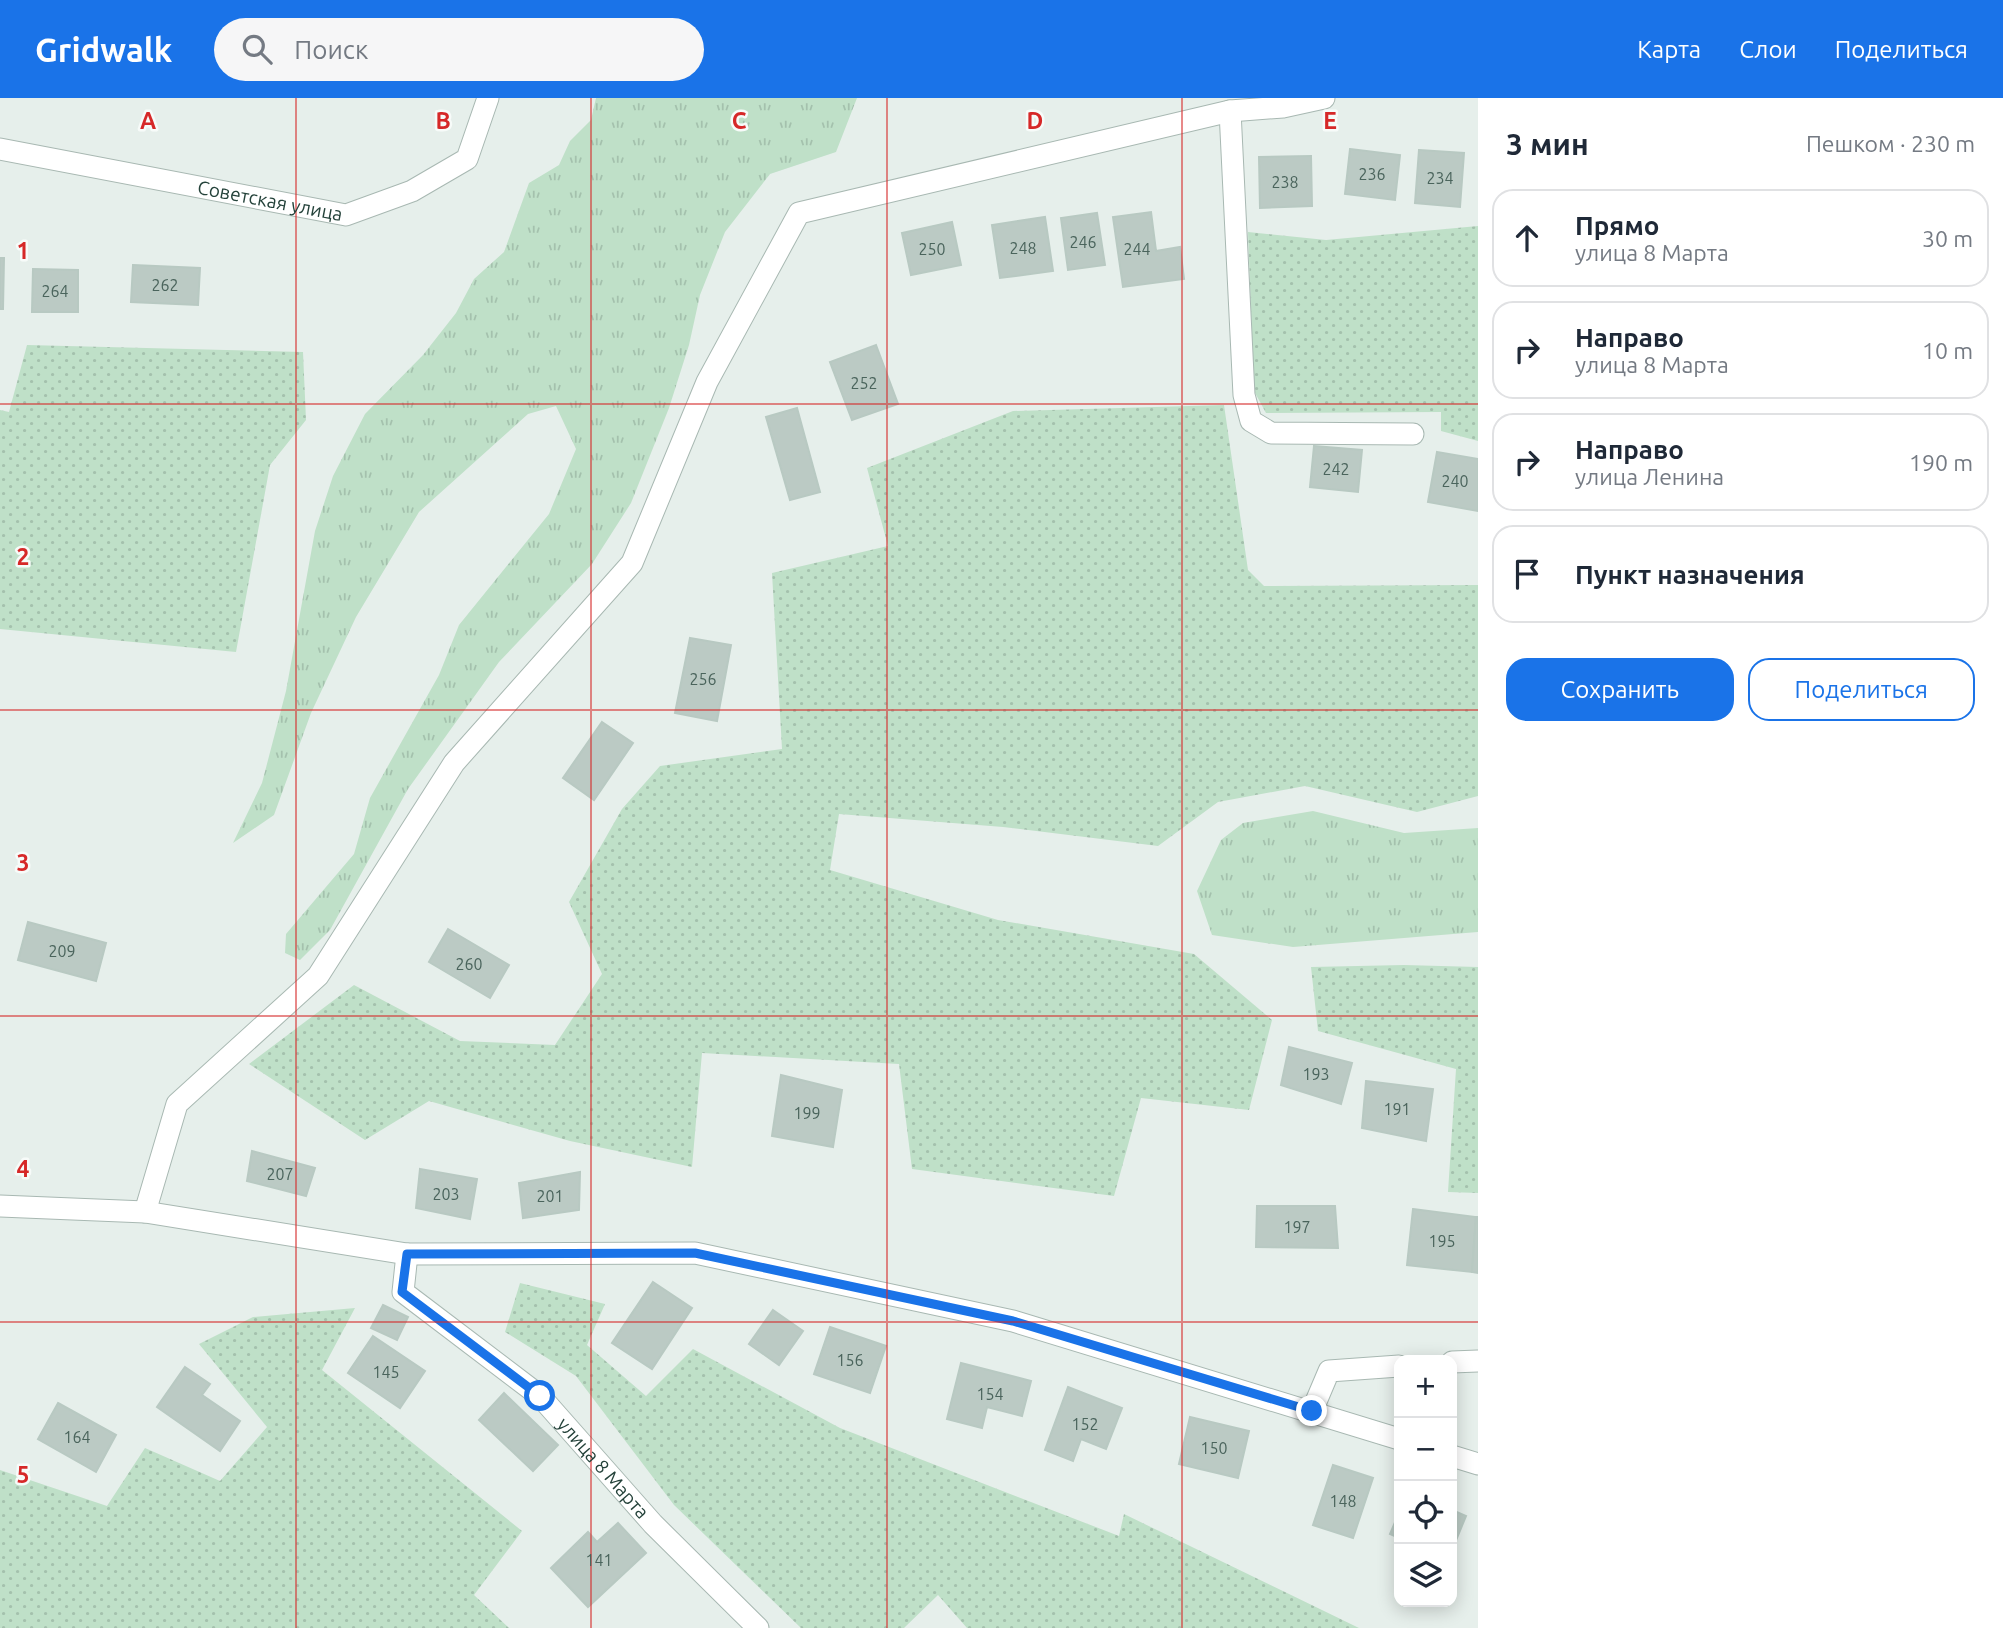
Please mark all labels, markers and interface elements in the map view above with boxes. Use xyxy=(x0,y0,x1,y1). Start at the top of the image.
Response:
search box xyxy=(214,18,704,81)
icon: search xyxy=(238,30,276,68)
text: Gridwalk xyxy=(35,31,172,68)
text: Поиск xyxy=(294,35,368,64)
text: Карта xyxy=(1637,36,1701,63)
text: Слои xyxy=(1739,36,1797,63)
text: Поделиться xyxy=(1835,36,1968,63)
text: A xyxy=(140,108,156,133)
text: B xyxy=(435,108,451,133)
text: C xyxy=(732,108,747,133)
text: D xyxy=(1027,108,1043,133)
text: E xyxy=(1323,108,1337,133)
text: 3 мин xyxy=(1506,127,1589,161)
text: Пешком · 230 m xyxy=(1806,131,1975,156)
house number: 236 xyxy=(1358,165,1386,183)
house number: 234 xyxy=(1426,169,1454,187)
house number: 238 xyxy=(1271,173,1299,191)
street label: Советская улица xyxy=(196,176,345,225)
text: Прямо xyxy=(1575,211,1659,240)
icon: ahead xyxy=(1508,219,1546,257)
text: 30 m xyxy=(1922,226,1973,251)
house number: 246 xyxy=(1069,233,1097,251)
text: 1 xyxy=(17,238,29,263)
house number: 248 xyxy=(1009,239,1037,257)
house number: 250 xyxy=(918,240,946,258)
house number: 244 xyxy=(1123,240,1151,258)
text: улица 8 Марта xyxy=(1575,240,1729,265)
house number: 262 xyxy=(151,276,179,294)
house number: 264 xyxy=(41,282,69,300)
text: Направо xyxy=(1575,323,1684,352)
icon: right xyxy=(1508,331,1546,369)
text: 10 m xyxy=(1922,338,1973,363)
text: улица 8 Марта xyxy=(1575,352,1729,377)
house number: 252 xyxy=(850,374,878,392)
text: Направо xyxy=(1575,435,1684,464)
icon: right xyxy=(1508,443,1546,481)
text: 190 m xyxy=(1909,450,1973,475)
house number: 242 xyxy=(1322,460,1350,478)
text: улица Ленина xyxy=(1575,464,1724,489)
house number: 240 xyxy=(1441,472,1469,490)
text: 2 xyxy=(17,544,29,569)
icon: arrive xyxy=(1508,555,1546,593)
text: Пункт назначения xyxy=(1575,560,1805,589)
button: Сохранить xyxy=(1506,658,1734,721)
button: Поделиться xyxy=(1748,658,1975,721)
house number: 256 xyxy=(689,670,717,688)
text: 3 xyxy=(17,850,29,875)
house number: 209 xyxy=(48,942,76,960)
house number: 260 xyxy=(455,955,483,973)
house number: 193 xyxy=(1302,1065,1330,1083)
house number: 191 xyxy=(1383,1100,1411,1118)
house number: 199 xyxy=(793,1104,821,1122)
text: 4 xyxy=(17,1156,30,1181)
house number: 207 xyxy=(266,1165,294,1183)
house number: 203 xyxy=(432,1185,460,1203)
house number: 201 xyxy=(536,1187,564,1205)
house number: 197 xyxy=(1283,1218,1311,1236)
house number: 195 xyxy=(1428,1232,1456,1250)
house number: 156 xyxy=(836,1351,864,1369)
map controls xyxy=(1394,1355,1457,1607)
button: + xyxy=(1394,1355,1457,1418)
house number: 145 xyxy=(372,1363,400,1381)
route start xyxy=(524,1380,555,1411)
house number: 154 xyxy=(976,1385,1004,1403)
route end xyxy=(1296,1395,1327,1426)
street label: улица 8 Марта xyxy=(553,1413,654,1523)
house number: 152 xyxy=(1071,1415,1099,1433)
button: − xyxy=(1394,1418,1457,1481)
house number: 164 xyxy=(63,1428,91,1446)
house number: 150 xyxy=(1200,1439,1228,1457)
text: 5 xyxy=(17,1462,29,1487)
button: locate xyxy=(1394,1481,1457,1544)
house number: 148 xyxy=(1329,1492,1357,1510)
button: layers xyxy=(1394,1544,1457,1607)
house number: 141 xyxy=(585,1551,613,1569)

